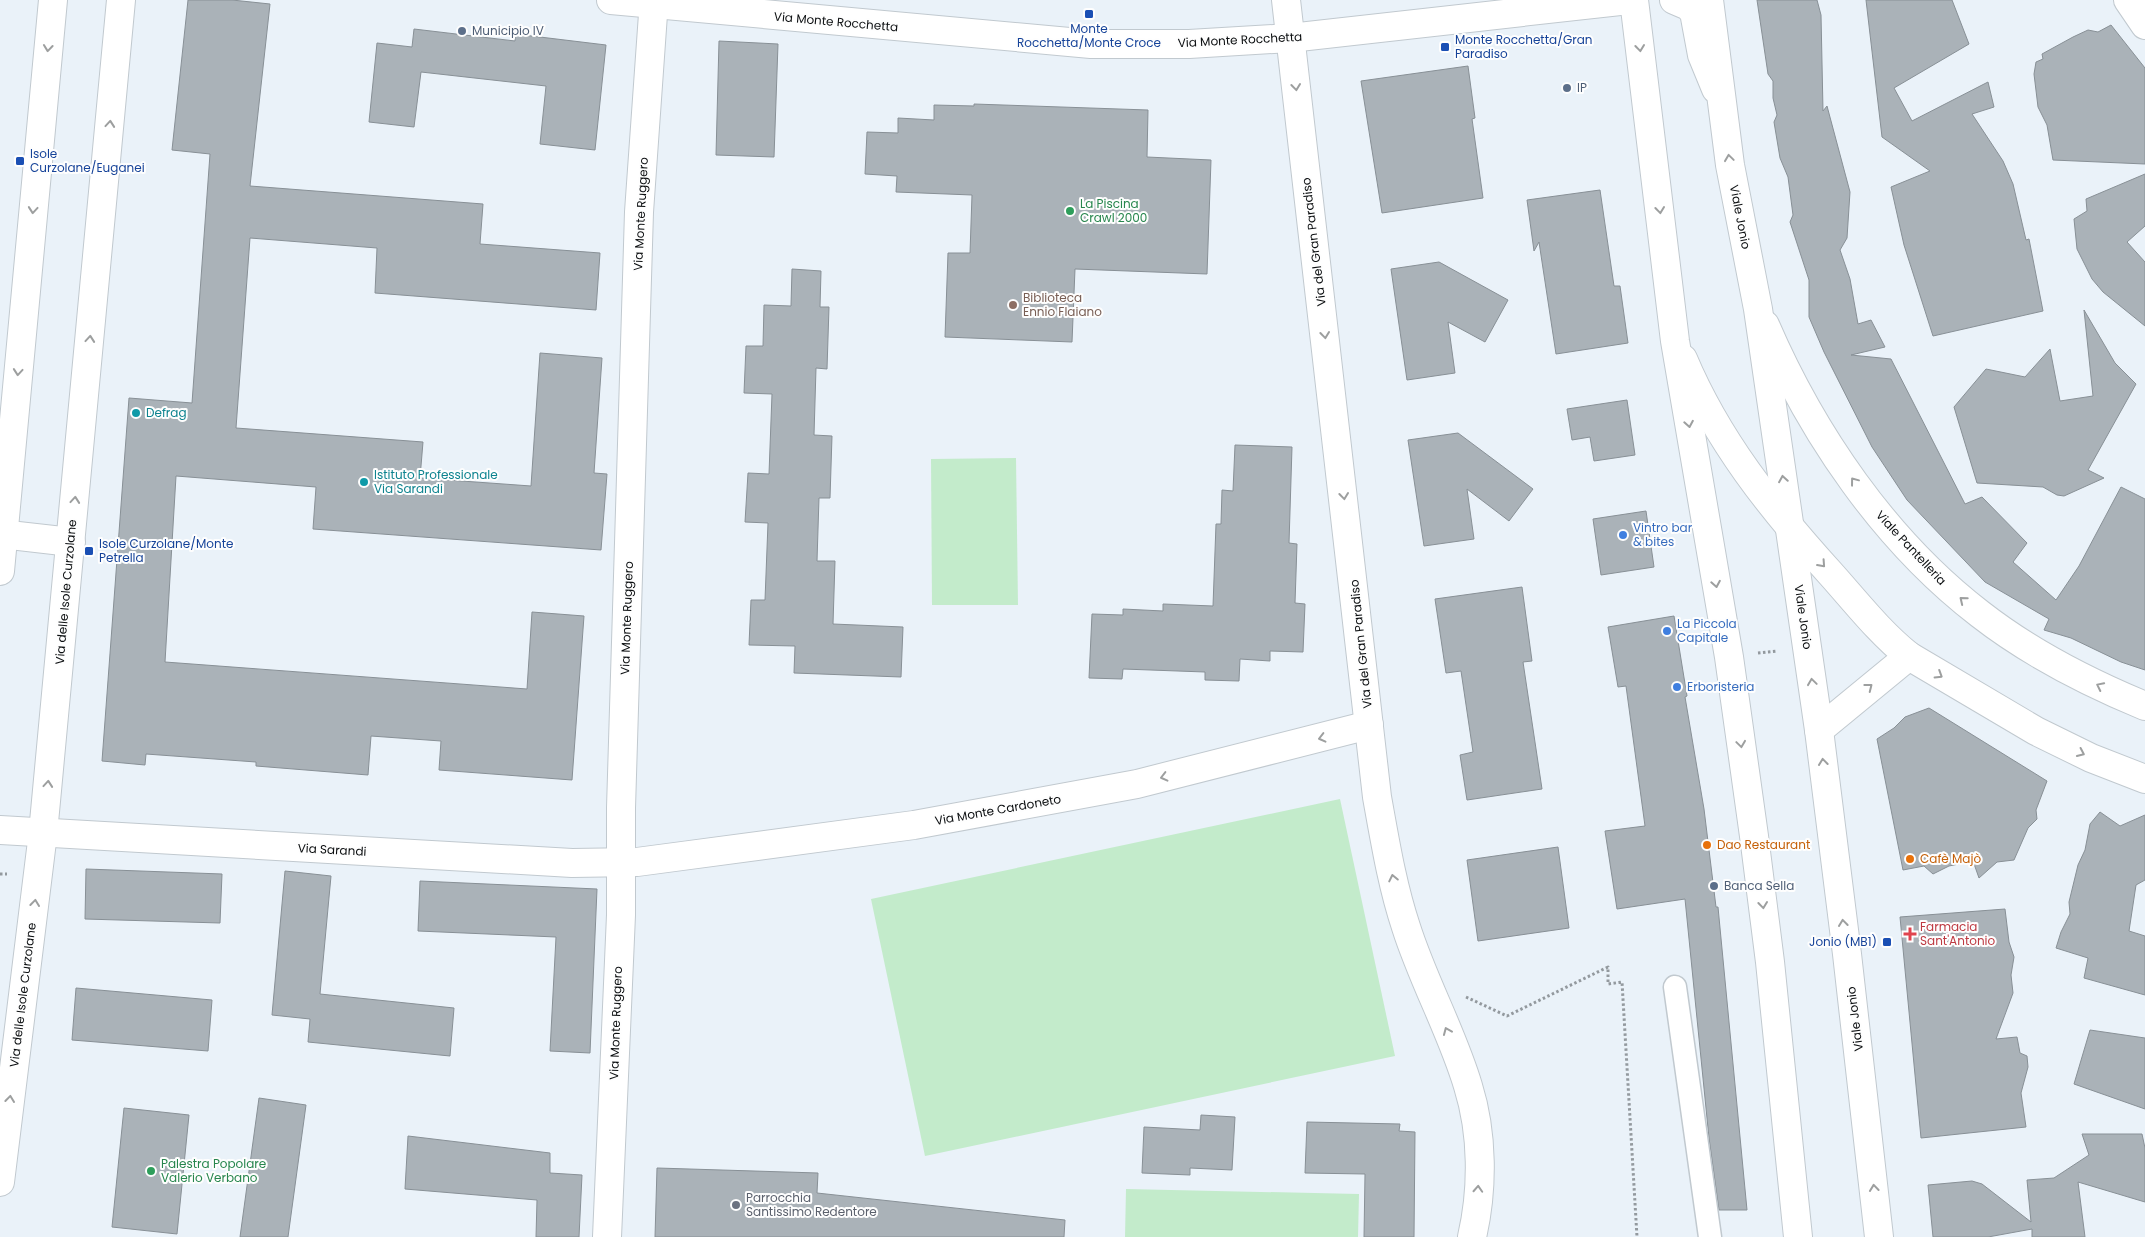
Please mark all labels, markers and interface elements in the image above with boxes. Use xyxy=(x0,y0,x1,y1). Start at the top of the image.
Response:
street label: Via Monte Rocchetta xyxy=(773,8,899,35)
marker: Monte Rocchetta/Monte Croce xyxy=(1083,8,1095,20)
place label: Monte Rocchetta/Monte Croce xyxy=(1017,20,1161,51)
place label: Municipio IV xyxy=(472,22,544,39)
marker: Municipio IV xyxy=(456,25,468,37)
street label: Via Monte Rocchetta xyxy=(1177,28,1303,51)
place label: Monte Rocchetta/Gran Paradiso xyxy=(1455,31,1593,62)
marker: Monte Rocchetta/Gran Paradiso xyxy=(1439,41,1451,53)
one-way arrow xyxy=(42,45,53,53)
one-way arrow xyxy=(1634,45,1645,53)
place label: IP xyxy=(1577,79,1587,96)
marker: IP xyxy=(1561,82,1573,94)
one-way arrow xyxy=(1290,83,1301,91)
one-way arrow xyxy=(104,120,115,128)
place label: Isole Curzolane/Euganei xyxy=(30,145,145,176)
one-way arrow xyxy=(1724,154,1734,162)
marker: Isole Curzolane/Euganei xyxy=(14,155,26,167)
street label: Via Monte Ruggero xyxy=(629,156,652,271)
street label: Via del Gran Paradiso xyxy=(1297,176,1330,307)
street label: Viale Jonio xyxy=(1726,183,1755,251)
place label: La Piscina Crawl 2000 xyxy=(1080,195,1147,226)
marker: La Piscina Crawl 2000 xyxy=(1064,205,1076,217)
one-way arrow xyxy=(1654,206,1665,214)
one-way arrow xyxy=(28,207,39,215)
place label: Biblioteca Ennio Flaiano xyxy=(1023,289,1102,320)
marker: Biblioteca Ennio Flaiano xyxy=(1007,299,1019,311)
one-way arrow xyxy=(1319,331,1330,339)
one-way arrow xyxy=(84,334,95,342)
one-way arrow xyxy=(13,368,24,376)
place label: Defrag xyxy=(146,404,187,421)
marker: Defrag xyxy=(130,407,142,419)
one-way arrow xyxy=(1684,419,1694,428)
place label: Istituto Professionale Via Sarandi xyxy=(374,466,498,497)
one-way arrow xyxy=(1778,474,1789,482)
marker: Istituto Professionale Via Sarandi xyxy=(358,476,370,488)
one-way arrow xyxy=(1851,477,1860,486)
one-way arrow xyxy=(1338,493,1349,501)
one-way arrow xyxy=(69,496,80,504)
street label: Viale Pantelleria xyxy=(1872,507,1950,589)
street label: Via delle Isole Curzolane xyxy=(51,519,80,665)
place label: Vintro bar & bites xyxy=(1633,519,1693,550)
marker: Vintro bar & bites xyxy=(1617,529,1629,541)
place label: Isole Curzolane/Monte Petrella xyxy=(99,535,233,566)
marker: Isole Curzolane/Monte Petrella xyxy=(83,545,95,557)
one-way arrow xyxy=(1816,559,1825,568)
street label: Via Monte Ruggero xyxy=(616,560,637,675)
street label: Via del Gran Paradiso xyxy=(1345,578,1376,709)
one-way arrow xyxy=(1711,579,1721,588)
street label: Viale Jonio xyxy=(1791,584,1816,651)
one-way arrow xyxy=(1960,598,1969,606)
place label: La Piccola Capitale xyxy=(1677,615,1737,646)
marker: La Piccola Capitale xyxy=(1661,625,1673,637)
one-way arrow xyxy=(1934,668,1943,678)
one-way arrow xyxy=(1807,677,1818,685)
place label: Erboristeria xyxy=(1687,678,1754,695)
marker: Erboristeria xyxy=(1671,681,1683,693)
one-way arrow xyxy=(2097,683,2106,693)
one-way arrow xyxy=(1863,684,1872,692)
one-way arrow xyxy=(1318,732,1326,742)
one-way arrow xyxy=(1735,741,1746,749)
one-way arrow xyxy=(2076,747,2085,758)
one-way arrow xyxy=(1818,757,1829,765)
one-way arrow xyxy=(1160,771,1169,782)
one-way arrow xyxy=(42,780,53,788)
street label: Via Monte Cardoneto xyxy=(933,790,1063,829)
place label: Dao Restaurant xyxy=(1717,836,1810,853)
street label: Via Sarandi xyxy=(297,839,367,860)
marker: Dao Restaurant xyxy=(1701,839,1713,851)
place label: Cafè Majò xyxy=(1920,850,1981,867)
marker: Cafè Majò xyxy=(1904,853,1916,865)
one-way arrow xyxy=(1388,874,1399,883)
place label: Banca Sella xyxy=(1724,877,1794,894)
marker: Banca Sella xyxy=(1708,880,1720,892)
one-way arrow xyxy=(29,899,39,908)
one-way arrow xyxy=(1757,902,1768,910)
one-way arrow xyxy=(1838,918,1849,926)
place label: Farmacia Sant'Antonio xyxy=(1920,918,1996,949)
street label: Via delle Isole Curzolane xyxy=(5,922,40,1068)
marker: Farmacia Sant'Antonio xyxy=(1904,928,1916,940)
place label: Jonio (MB1) xyxy=(1809,933,1877,950)
marker: Jonio (MB1) xyxy=(1881,936,1893,948)
street label: Via Monte Ruggero xyxy=(605,965,626,1080)
street label: Viale Jonio xyxy=(1842,985,1867,1052)
one-way arrow xyxy=(1443,1027,1453,1036)
one-way arrow xyxy=(4,1095,15,1103)
place label: Palestra Popolare Valerio Verbano xyxy=(161,1155,266,1186)
marker: Palestra Popolare Valerio Verbano xyxy=(145,1165,157,1177)
one-way arrow xyxy=(1473,1184,1484,1192)
one-way arrow xyxy=(1869,1184,1880,1192)
place label: Parrocchia Santissimo Redentore xyxy=(746,1189,877,1220)
marker: Parrocchia Santissimo Redentore xyxy=(730,1199,742,1211)

